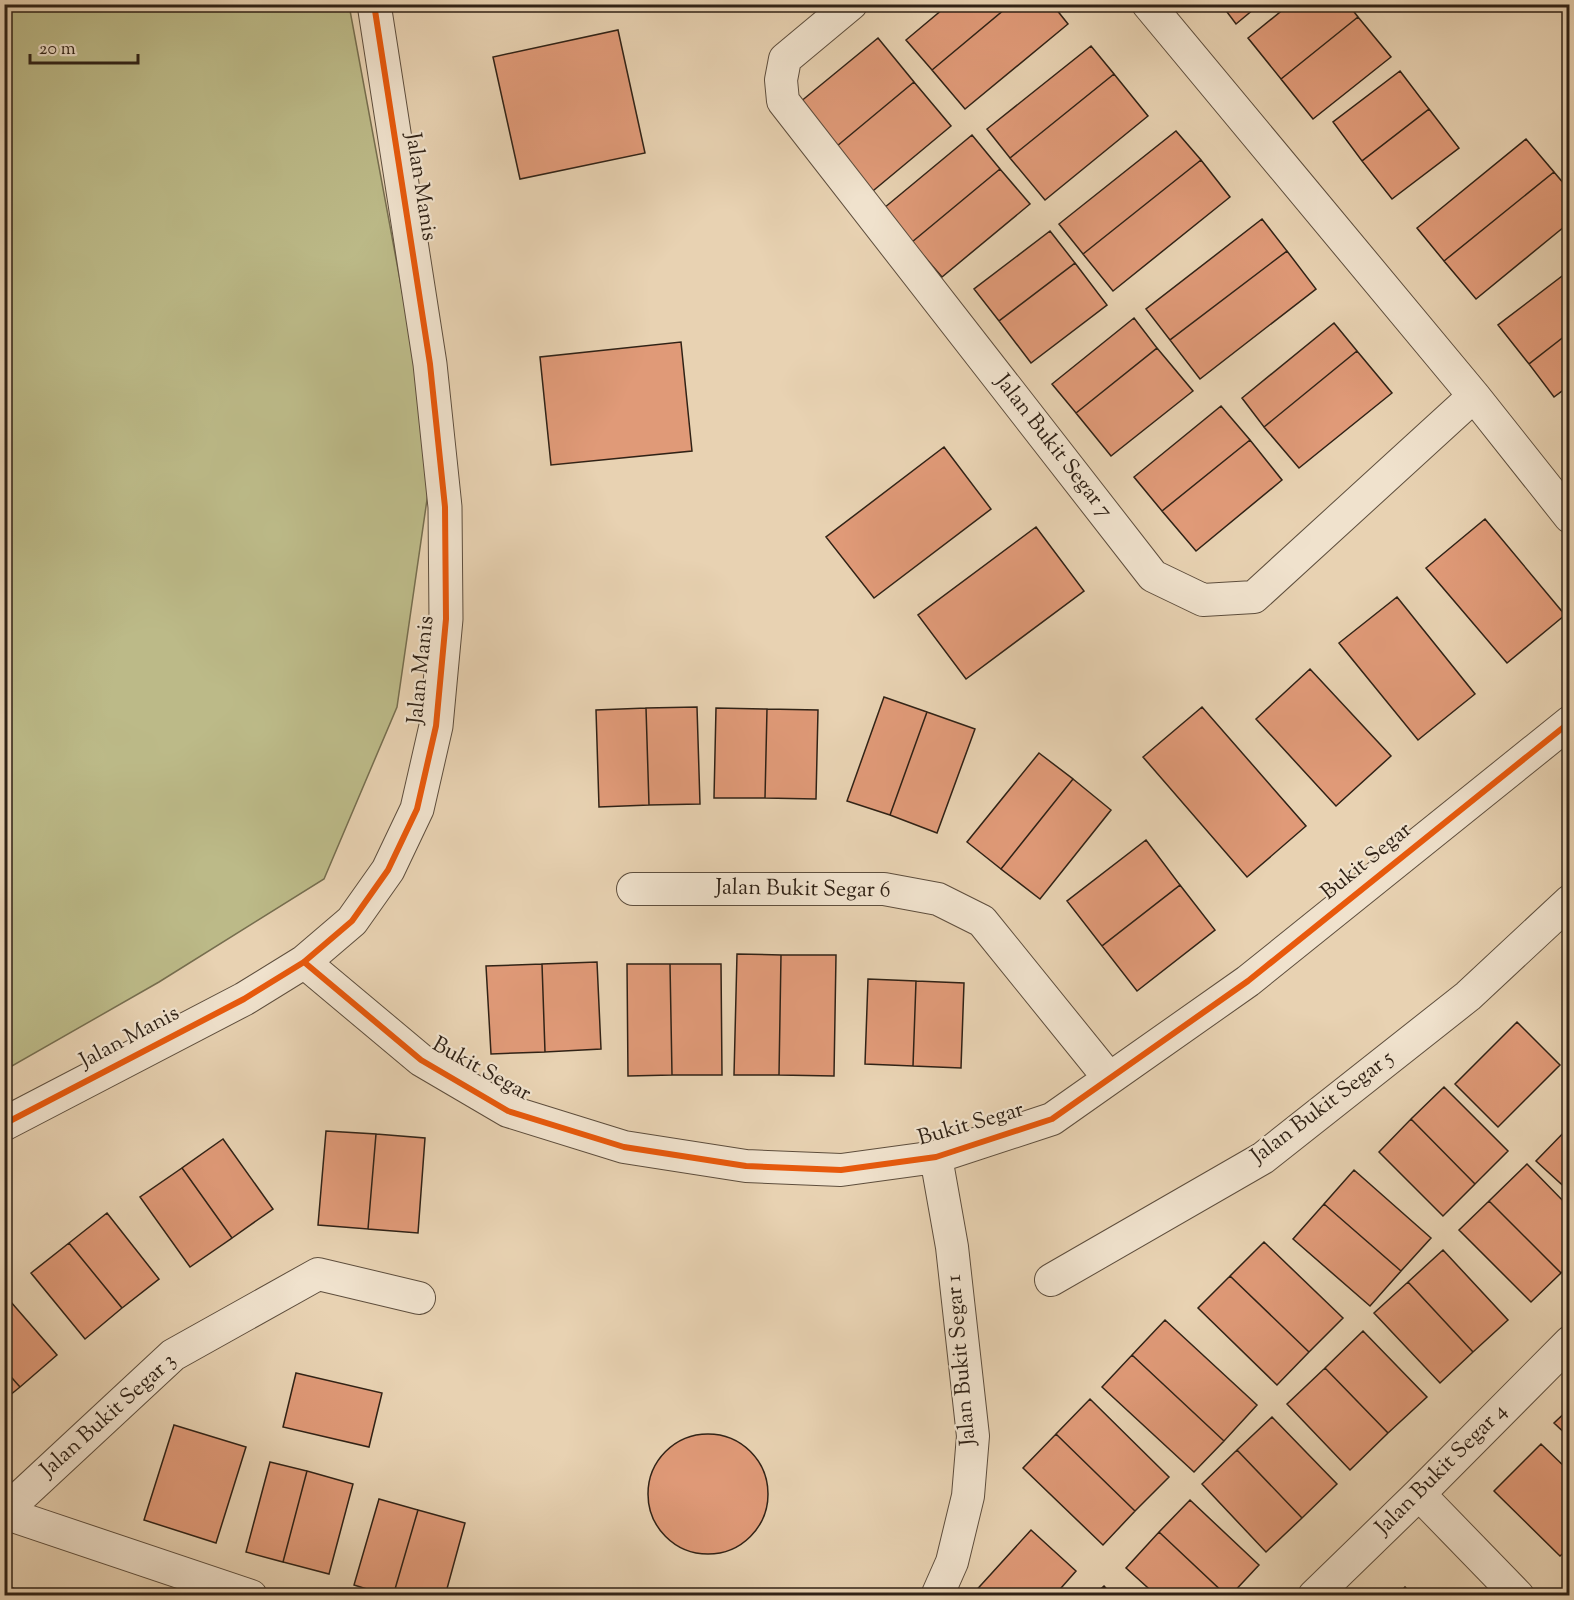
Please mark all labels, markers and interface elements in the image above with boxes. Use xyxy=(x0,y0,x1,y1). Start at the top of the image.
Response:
scale bar xyxy=(30,27,138,65)
text: 20 m xyxy=(39,37,76,63)
street label: Jalan Manis xyxy=(396,130,444,243)
street label: Jalan Bukit Segar 7 xyxy=(986,367,1120,526)
street label: Jalan Manis xyxy=(400,614,444,727)
street label: Bukit Segar xyxy=(1315,815,1419,909)
street label: Jalan Bukit Segar 6 xyxy=(714,872,891,908)
street label: Jalan Manis xyxy=(74,998,186,1078)
street label: Bukit Segar xyxy=(426,1030,536,1110)
street label: Jalan Bukit Segar 5 xyxy=(1244,1043,1402,1173)
street label: Bukit Segar xyxy=(914,1095,1028,1155)
street label: Jalan Bukit Segar 1 xyxy=(939,1273,986,1448)
street label: Jalan Bukit Segar 3 xyxy=(33,1346,184,1486)
street label: Jalan Bukit Segar 4 xyxy=(1368,1397,1515,1544)

